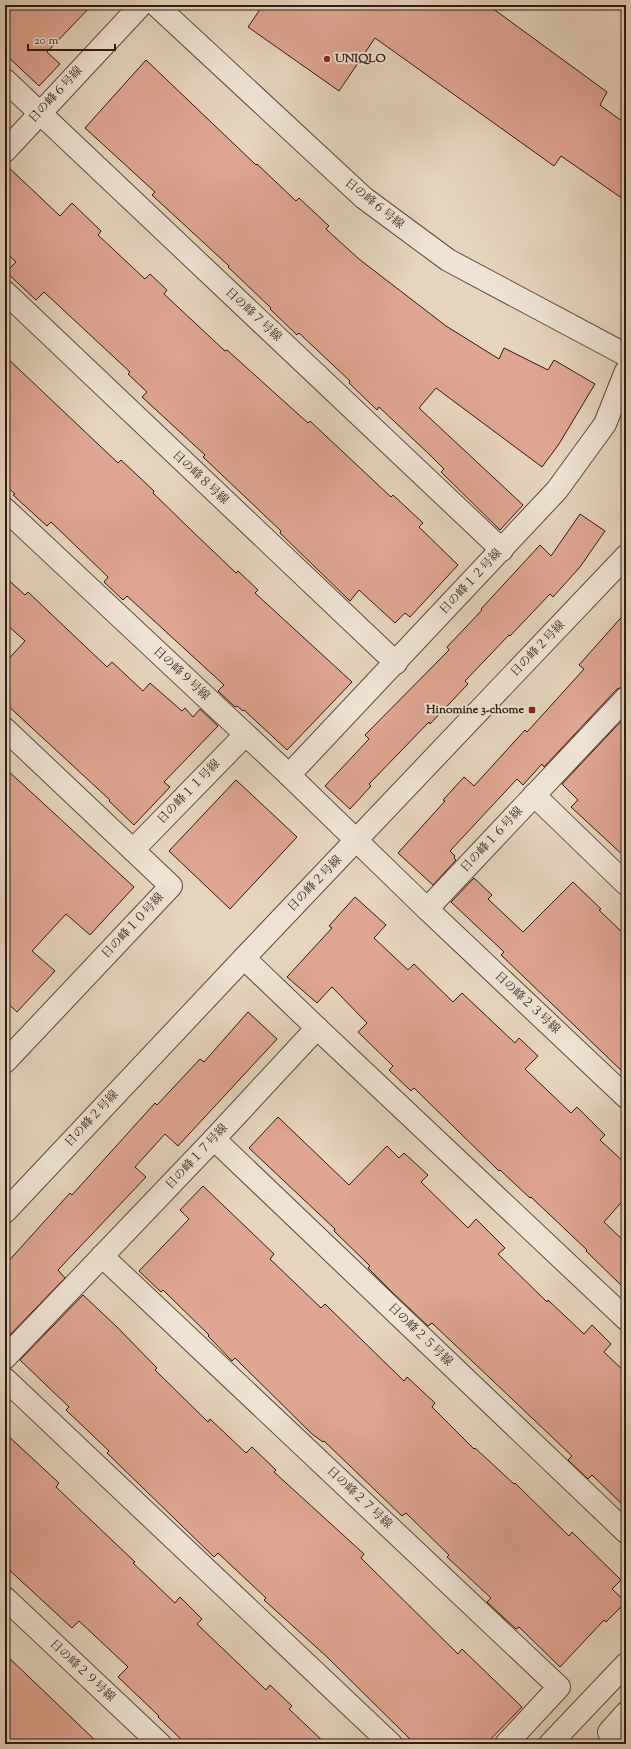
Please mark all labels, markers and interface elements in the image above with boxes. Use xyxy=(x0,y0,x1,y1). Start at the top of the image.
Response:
scale bar xyxy=(28,26,115,52)
text: 20 m xyxy=(34,32,59,50)
place label: UNIQLO xyxy=(334,50,386,68)
marker: UNIQLO xyxy=(322,54,332,64)
street label: 日の峰６号線 xyxy=(25,63,87,127)
street label: 日の峰６号線 xyxy=(340,174,408,234)
street label: 日の峰７号線 xyxy=(221,284,285,346)
street label: 日の峰８号線 xyxy=(168,447,232,509)
street label: 日の峰１２号線 xyxy=(436,545,506,619)
street label: 日の峰２号線 xyxy=(507,617,569,681)
street label: 日の峰９号線 xyxy=(149,643,213,705)
place label: Hinomine 3-chome xyxy=(425,701,524,719)
marker: Hinomine 3-chome xyxy=(527,705,537,715)
street label: 日の峰１１号線 xyxy=(153,756,225,828)
street label: 日の峰１６号線 xyxy=(457,803,527,877)
street label: 日の峰２号線 xyxy=(284,852,346,916)
street label: 日の峰１０号線 xyxy=(98,889,168,963)
street label: 日の峰２３号線 xyxy=(490,968,564,1038)
street label: 日の峰２号線 xyxy=(61,1087,123,1151)
street label: 日の峰１７号線 xyxy=(162,1120,232,1194)
street label: 日の峰２５号線 xyxy=(384,1299,456,1371)
street label: 日の峰２７号線 xyxy=(322,1463,396,1533)
street label: 日の峰２９号線 xyxy=(45,1636,119,1706)

